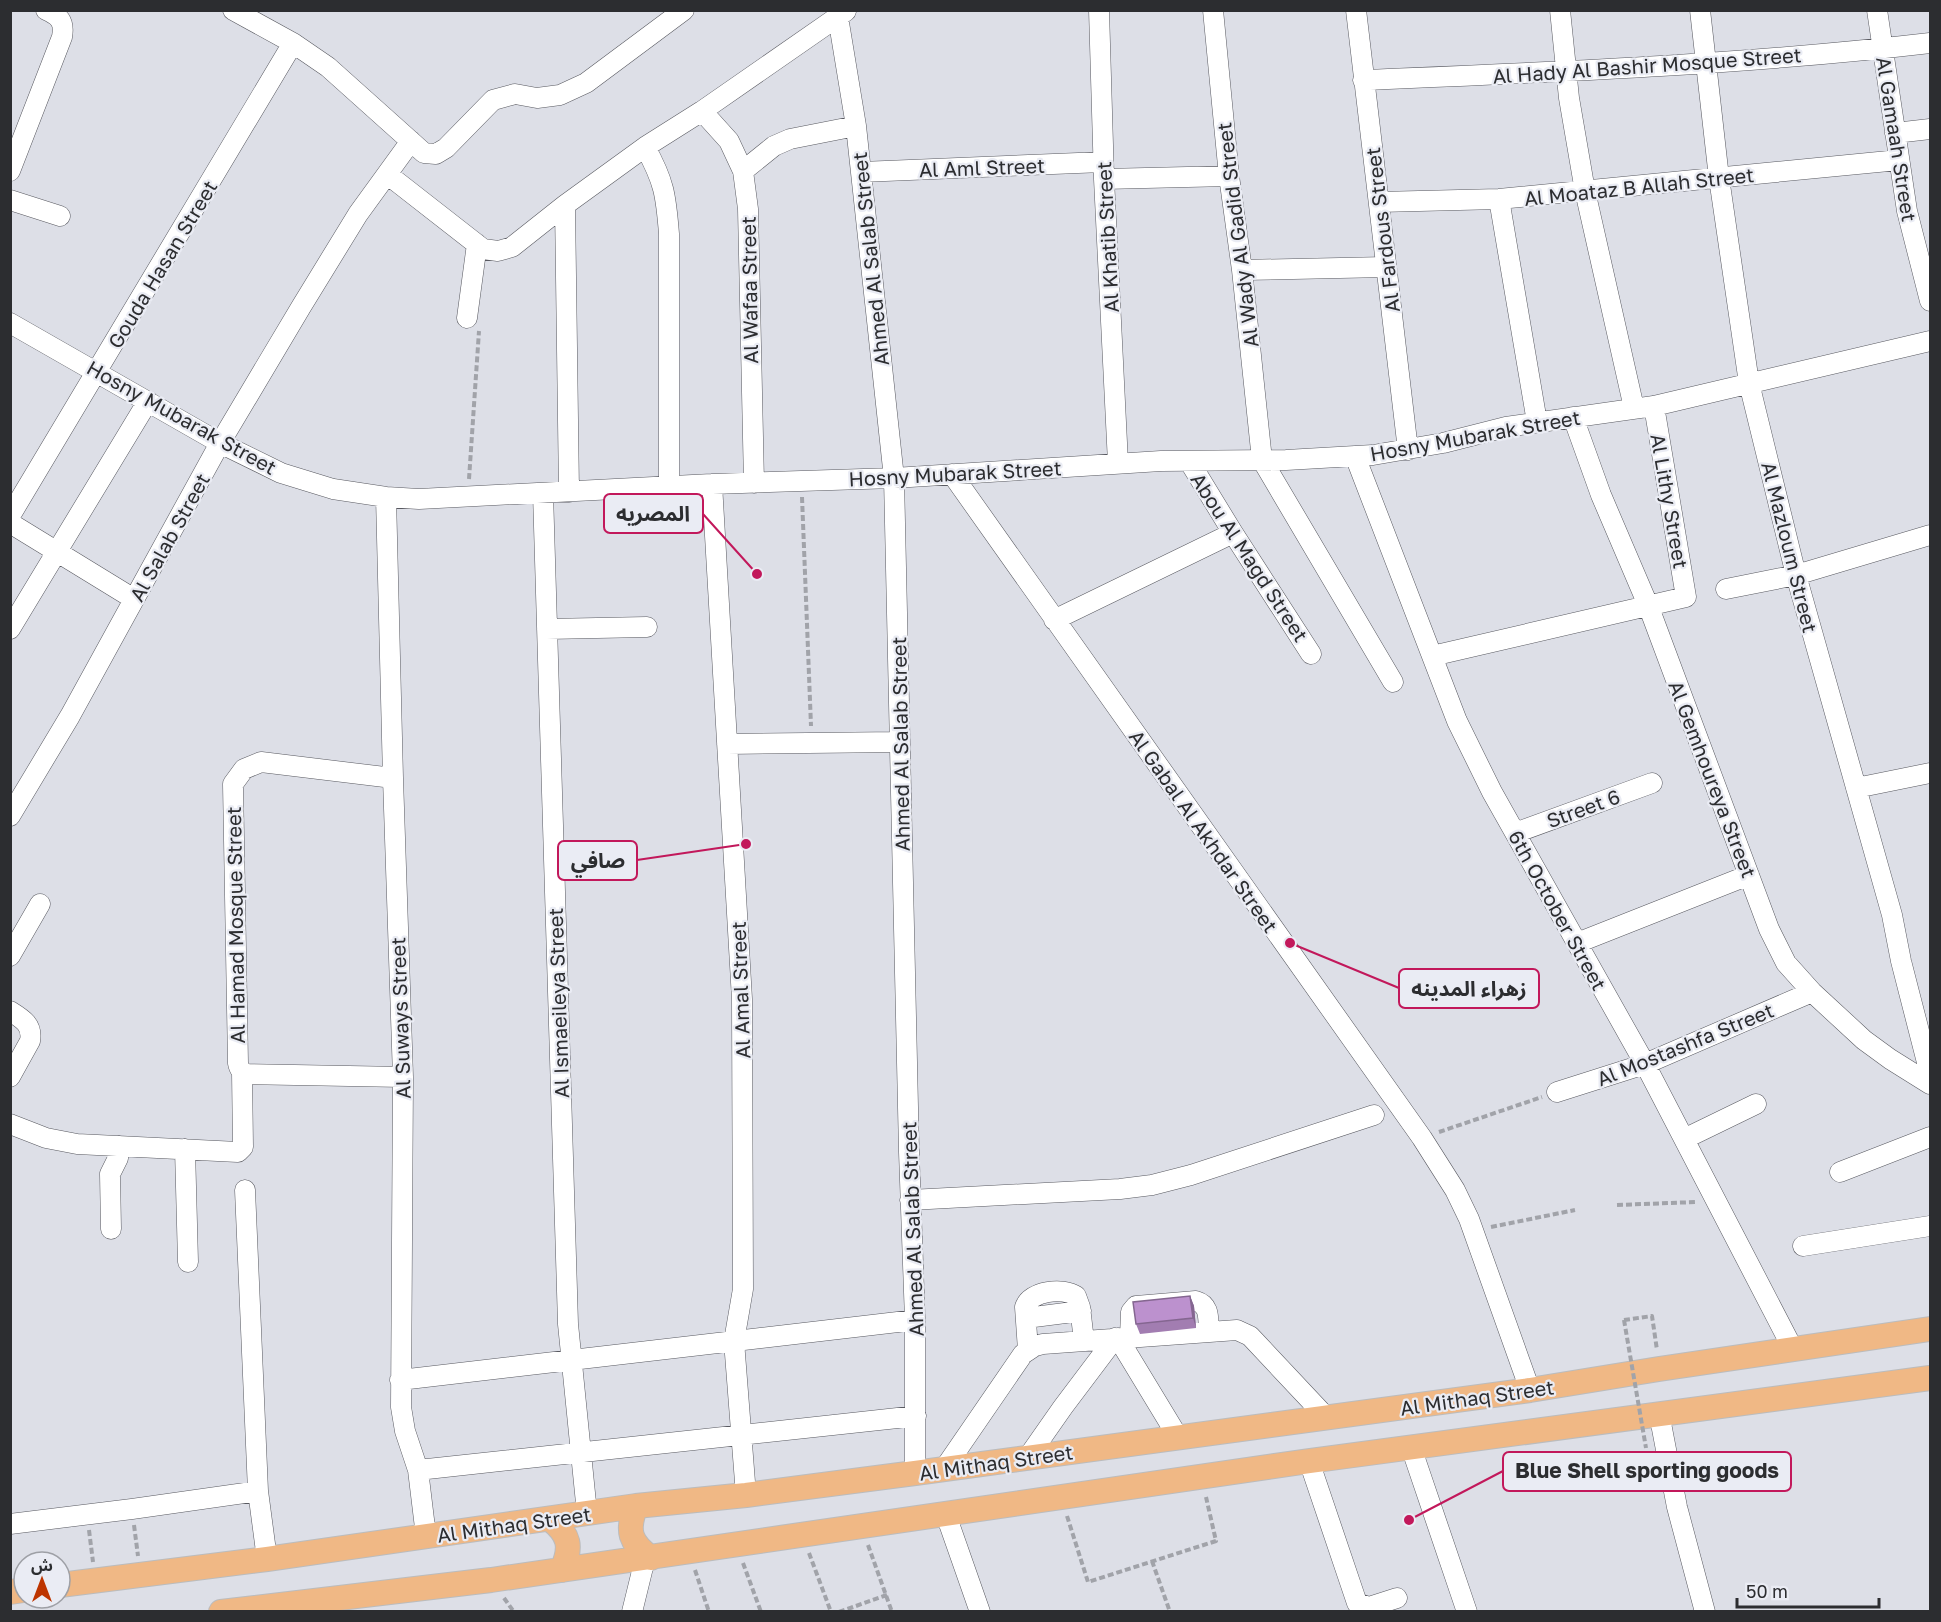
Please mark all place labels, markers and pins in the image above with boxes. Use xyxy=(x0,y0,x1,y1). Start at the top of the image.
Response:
callout: المصريه xyxy=(604,494,703,533)
callout: صافي xyxy=(558,841,637,880)
callout: زهراء المدينه xyxy=(1399,969,1539,1008)
callout: Blue Shell sporting goods xyxy=(1503,1452,1791,1491)

